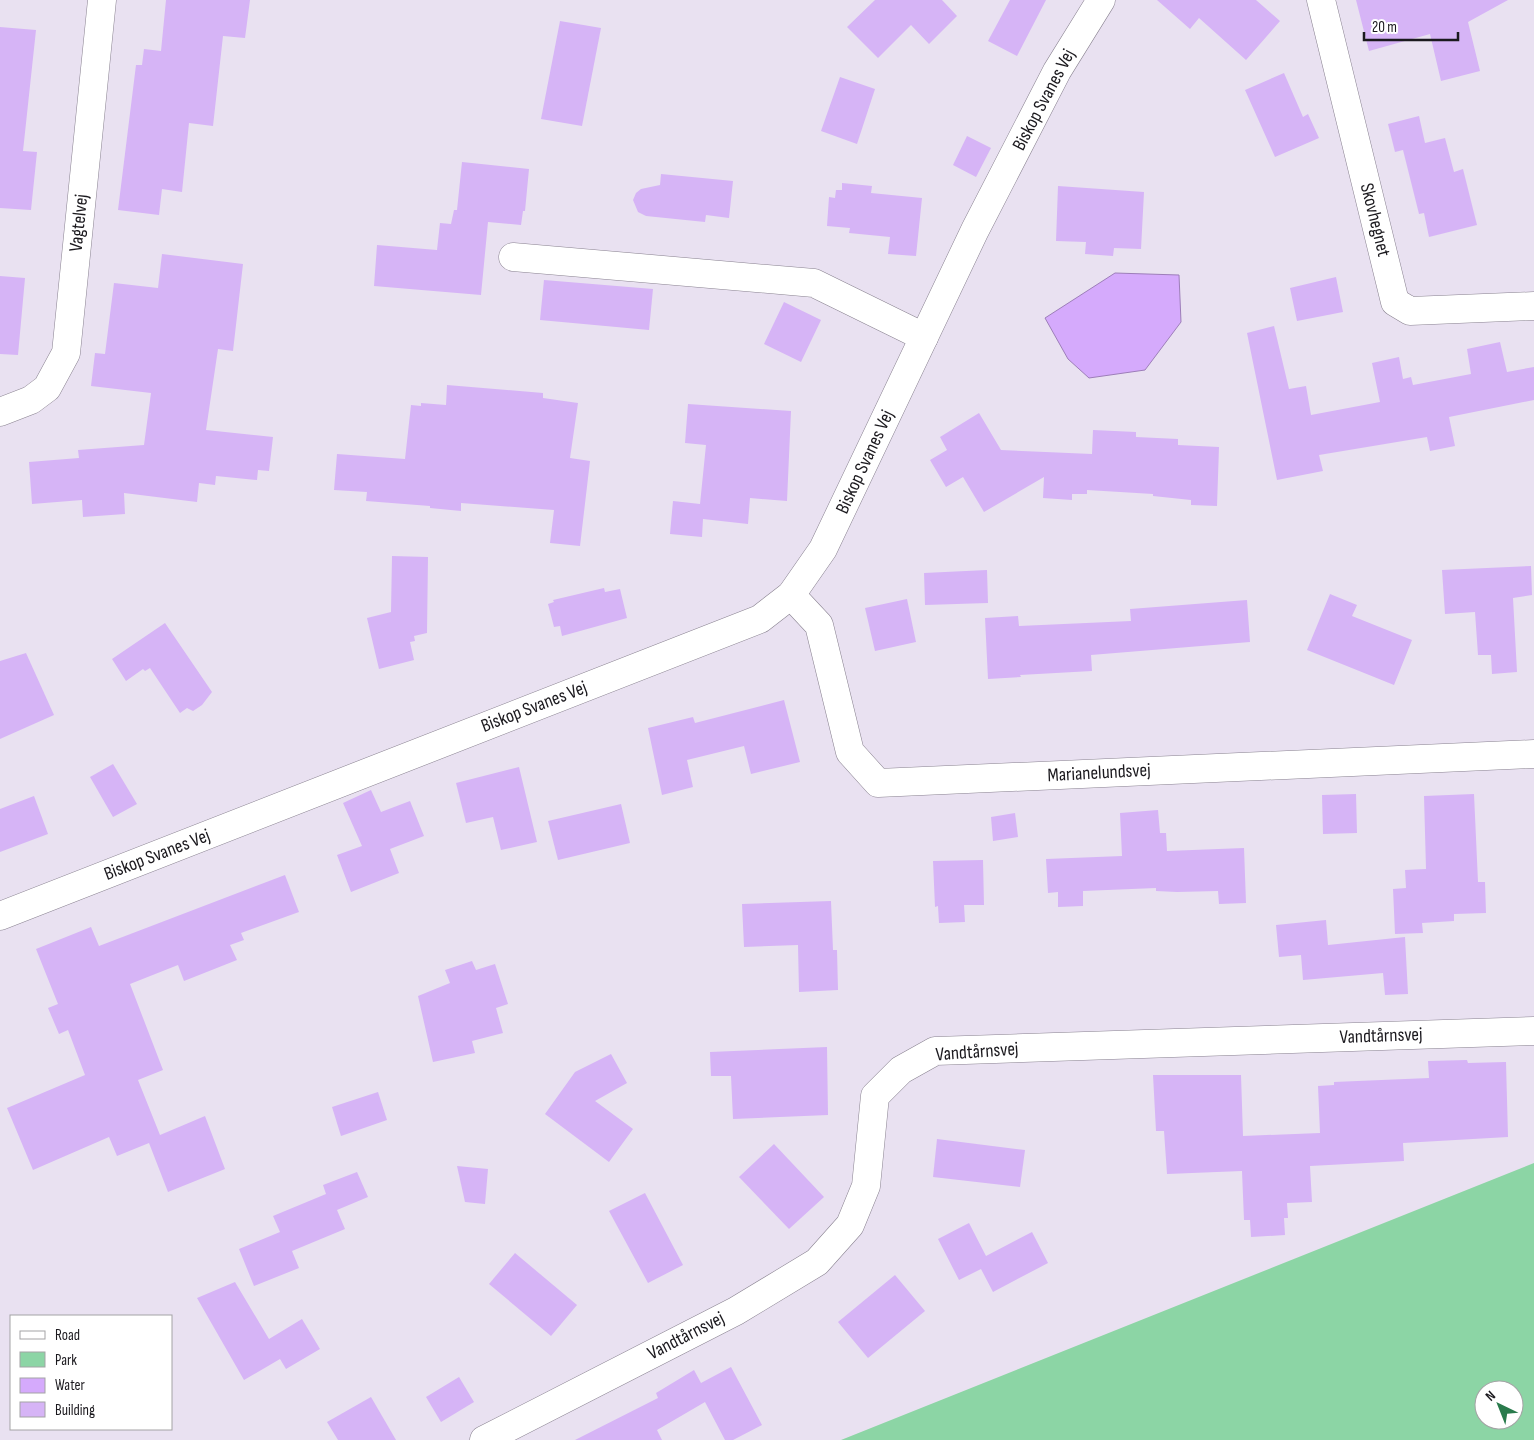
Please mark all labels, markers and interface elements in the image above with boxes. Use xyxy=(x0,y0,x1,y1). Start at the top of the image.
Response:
scale bar xyxy=(1364,10,1458,42)
text: 20 m xyxy=(1372,18,1397,37)
street label: Biskop Svanes Vej xyxy=(1008,45,1080,155)
street label: Skovhegnet xyxy=(1355,181,1395,259)
street label: Vagtelvej xyxy=(65,193,93,253)
street label: Biskop Svanes Vej xyxy=(831,407,899,517)
street label: Biskop Svanes Vej xyxy=(478,676,590,738)
street label: Marianelundsvej xyxy=(1047,759,1151,787)
street label: Biskop Svanes Vej xyxy=(101,824,213,886)
street label: Vandtårnsvej xyxy=(1339,1023,1423,1049)
street label: Vandtårnsvej xyxy=(935,1038,1019,1066)
street label: Vandtårnsvej xyxy=(644,1307,728,1365)
legend xyxy=(10,1315,172,1430)
text: Road xyxy=(55,1326,80,1345)
text: Park xyxy=(55,1351,77,1370)
text: Water xyxy=(55,1376,86,1395)
north arrow xyxy=(1474,1380,1524,1430)
text: N xyxy=(1482,1387,1499,1405)
text: Building xyxy=(55,1401,95,1420)

